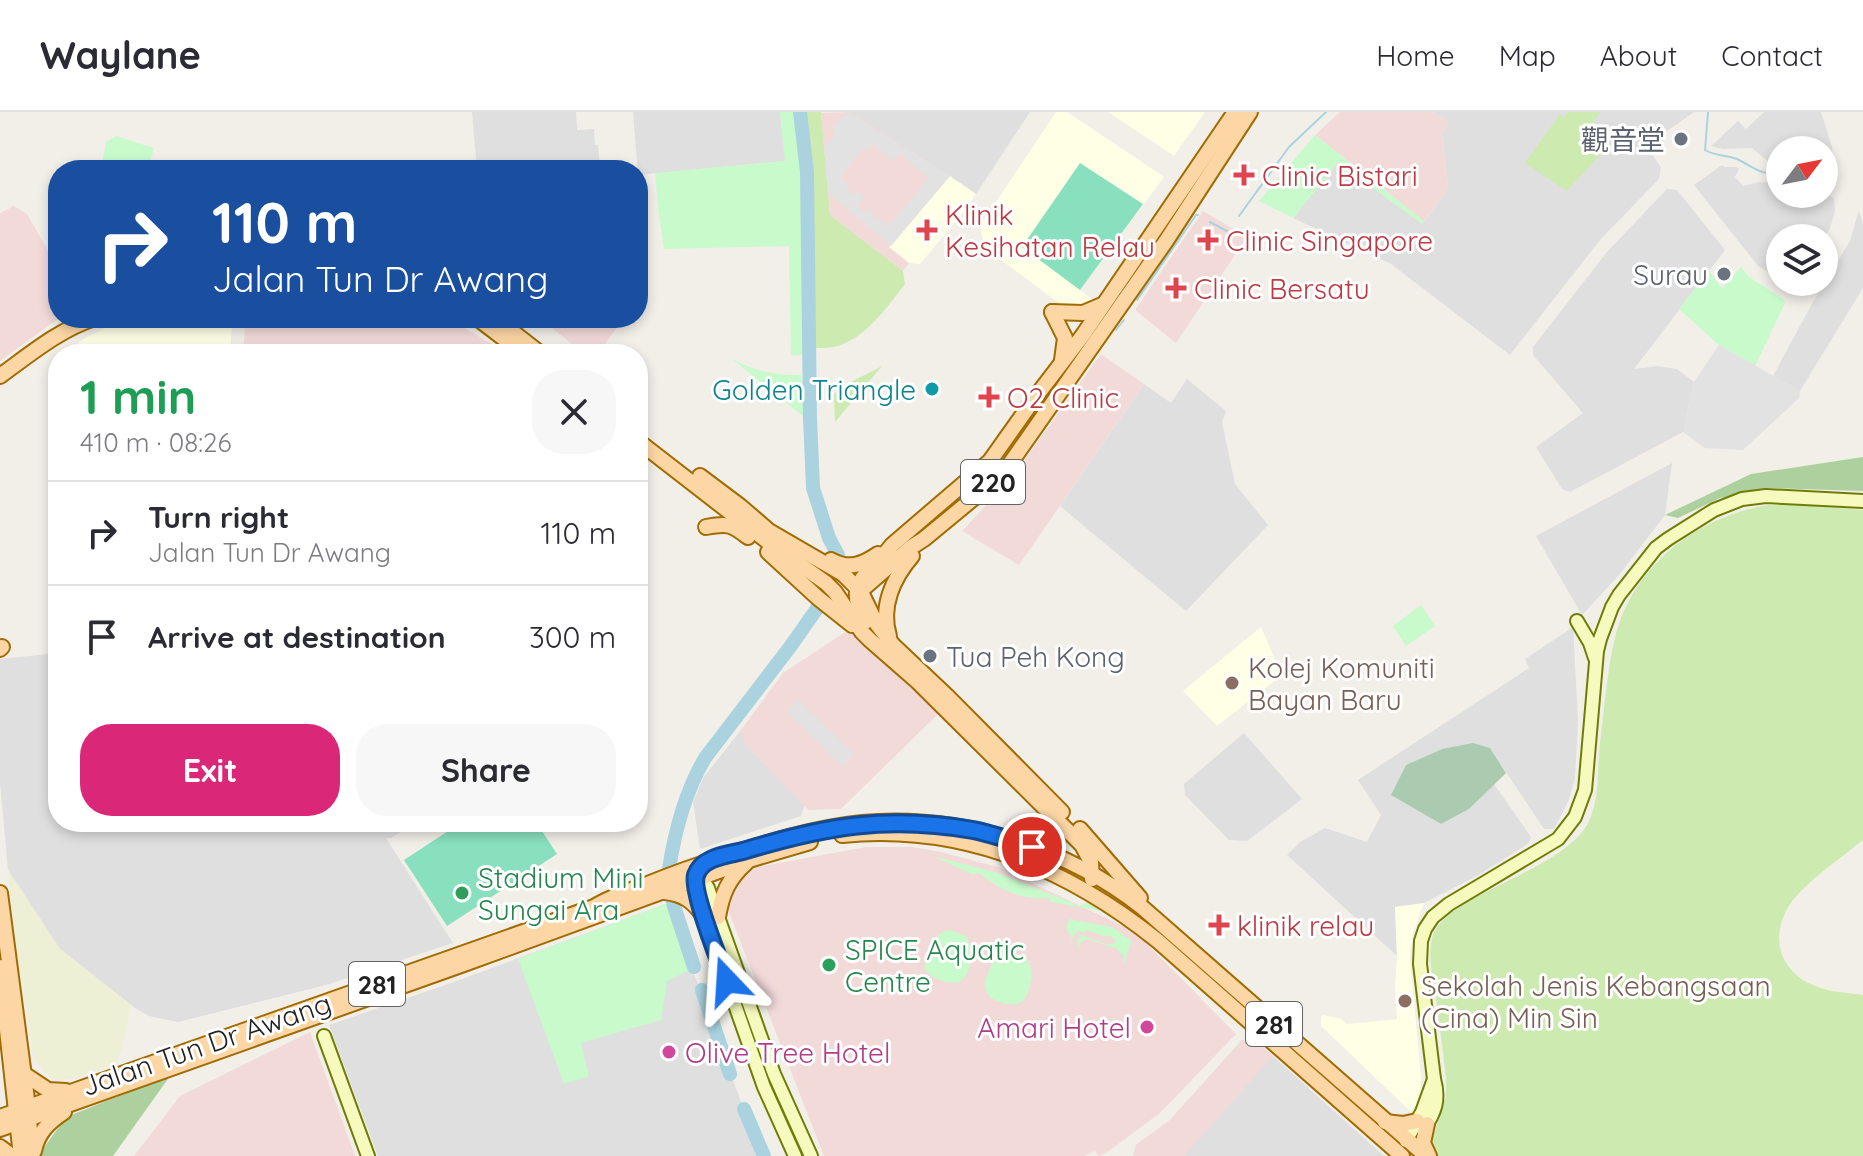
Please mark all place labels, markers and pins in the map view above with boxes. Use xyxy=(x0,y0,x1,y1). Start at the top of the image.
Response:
place label: 觀音堂 xyxy=(1581,122,1665,157)
marker: 觀音堂 xyxy=(1672,130,1690,148)
place label: Clinic Bistari xyxy=(1262,158,1418,193)
marker: Clinic Bistari xyxy=(1233,164,1255,186)
place label: Klinik Kesihatan Relau xyxy=(945,197,1155,264)
marker: Klinik Kesihatan Relau xyxy=(916,219,938,241)
place label: Clinic Singapore xyxy=(1226,223,1433,258)
marker: Clinic Singapore xyxy=(1197,229,1219,251)
place label: Surau xyxy=(1633,257,1708,292)
marker: Surau xyxy=(1715,265,1733,283)
place label: Clinic Bersatu xyxy=(1194,271,1370,306)
marker: Clinic Bersatu xyxy=(1165,277,1187,299)
place label: Golden Triangle xyxy=(712,372,916,407)
marker: Golden Triangle xyxy=(923,380,941,398)
place label: O2 Clinic xyxy=(1007,380,1119,415)
marker: O2 Clinic xyxy=(978,386,1000,408)
place label: Tua Peh Kong xyxy=(946,639,1125,674)
marker: Tua Peh Kong xyxy=(921,647,939,665)
place label: Kolej Komuniti Bayan Baru xyxy=(1248,650,1435,717)
marker: Kolej Komuniti Bayan Baru xyxy=(1223,674,1241,692)
pin xyxy=(998,813,1066,881)
place label: Stadium Mini Sungai Ara xyxy=(478,860,644,927)
marker: Stadium Mini Sungai Ara xyxy=(453,884,471,902)
place label: klinik relau xyxy=(1237,908,1374,943)
marker: klinik relau xyxy=(1208,914,1230,936)
place label: SPICE Aquatic Centre xyxy=(845,932,1024,999)
marker: SPICE Aquatic Centre xyxy=(820,956,838,974)
place label: Sekolah Jenis Kebangsaan (Cina) Min Sin xyxy=(1421,968,1771,1035)
marker: Sekolah Jenis Kebangsaan (Cina) Min Sin xyxy=(1396,992,1414,1010)
place label: Amari Hotel xyxy=(977,1010,1131,1045)
marker: Amari Hotel xyxy=(1138,1018,1156,1036)
place label: Olive Tree Hotel xyxy=(685,1035,890,1070)
marker: Olive Tree Hotel xyxy=(660,1043,678,1061)

